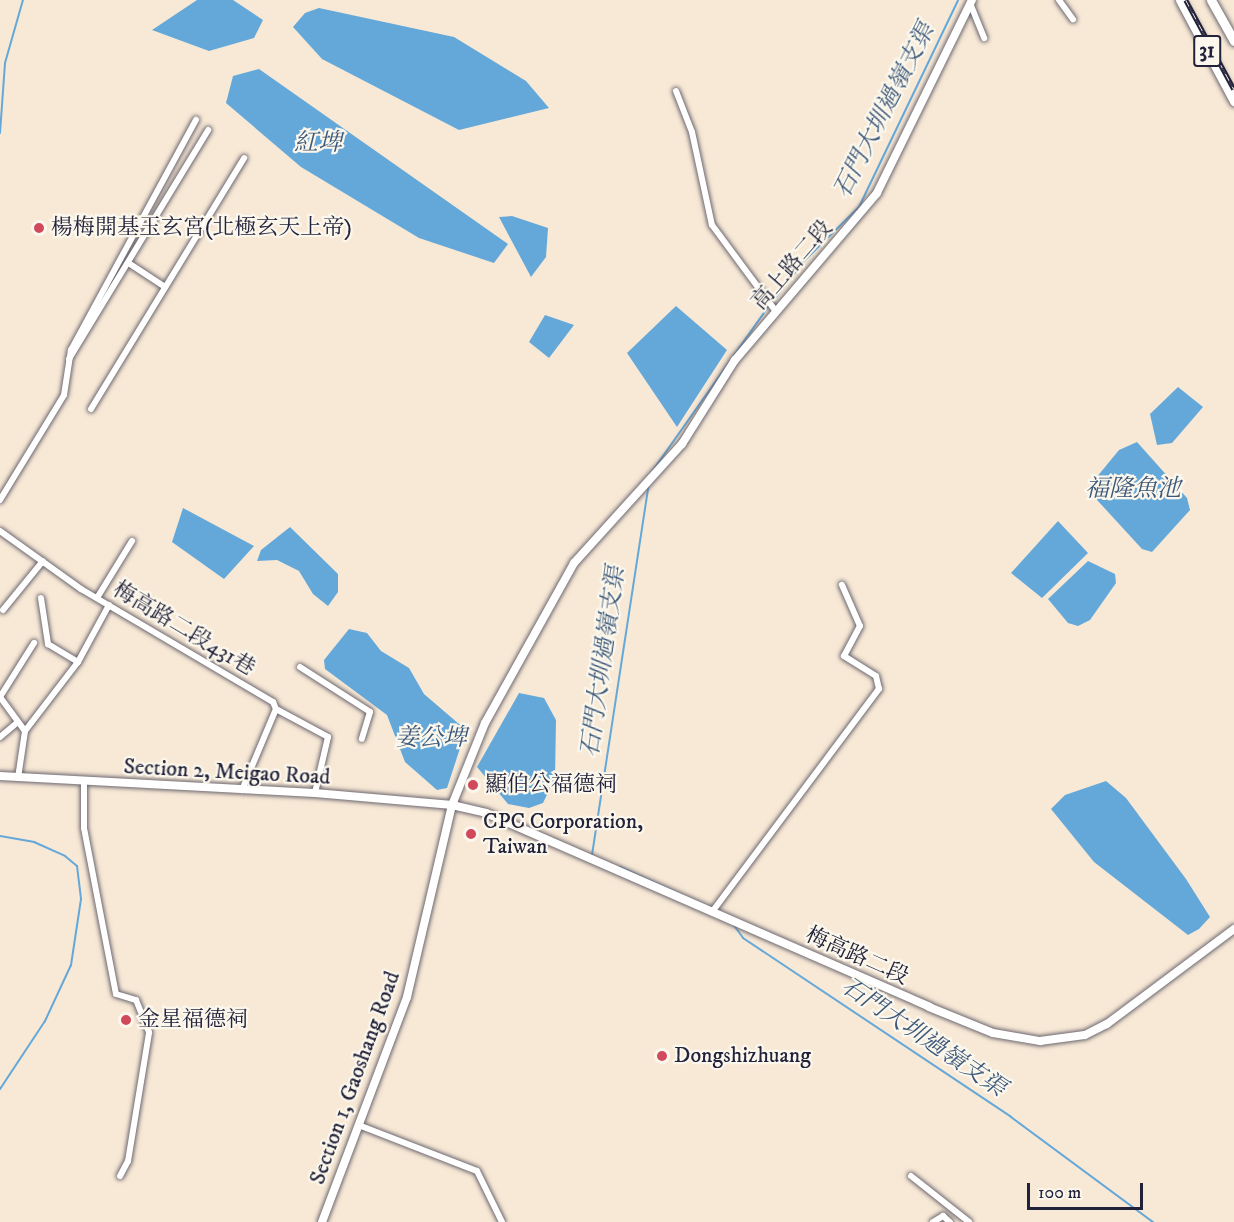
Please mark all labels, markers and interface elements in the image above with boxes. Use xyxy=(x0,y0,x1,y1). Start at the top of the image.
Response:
water label: 石門大圳過嶺支渠 xyxy=(829,19,941,203)
road number: 31 xyxy=(1192,33,1222,69)
water label: 紅埤 xyxy=(294,130,342,158)
place label: 楊梅開基玉玄宮(北極玄天上帝) xyxy=(51,215,352,241)
street label: 高上路二段 xyxy=(746,215,838,315)
marker: 楊梅開基玉玄宮(北極玄天上帝) xyxy=(32,221,46,235)
water label: 福隆魚池 xyxy=(1085,476,1181,504)
water label: 石門大圳過嶺支渠 xyxy=(576,565,632,759)
street label: 梅高路二段431巷 xyxy=(108,576,260,682)
water label: 姜公埤 xyxy=(395,725,467,753)
street label: Section 2, Meigao Road xyxy=(123,753,331,791)
place label: 顯伯公福德祠 xyxy=(485,772,617,798)
marker: 顯伯公福德祠 xyxy=(466,778,480,792)
place label: CPC Corporation, Taiwan xyxy=(483,808,643,860)
marker: CPC Corporation, Taiwan xyxy=(464,827,478,841)
street label: 梅高路二段 xyxy=(801,922,913,990)
street label: Section 1, Gaoshang Road xyxy=(304,968,406,1188)
water label: 石門大圳過嶺支渠 xyxy=(835,972,1011,1104)
place label: 金星福德祠 xyxy=(138,1007,248,1033)
marker: 金星福德祠 xyxy=(119,1013,133,1027)
place label: Dongshizhuang xyxy=(674,1043,811,1069)
marker: Dongshizhuang xyxy=(655,1049,669,1063)
scale bar xyxy=(1030,1171,1146,1209)
text: 100 m xyxy=(1038,1182,1081,1204)

